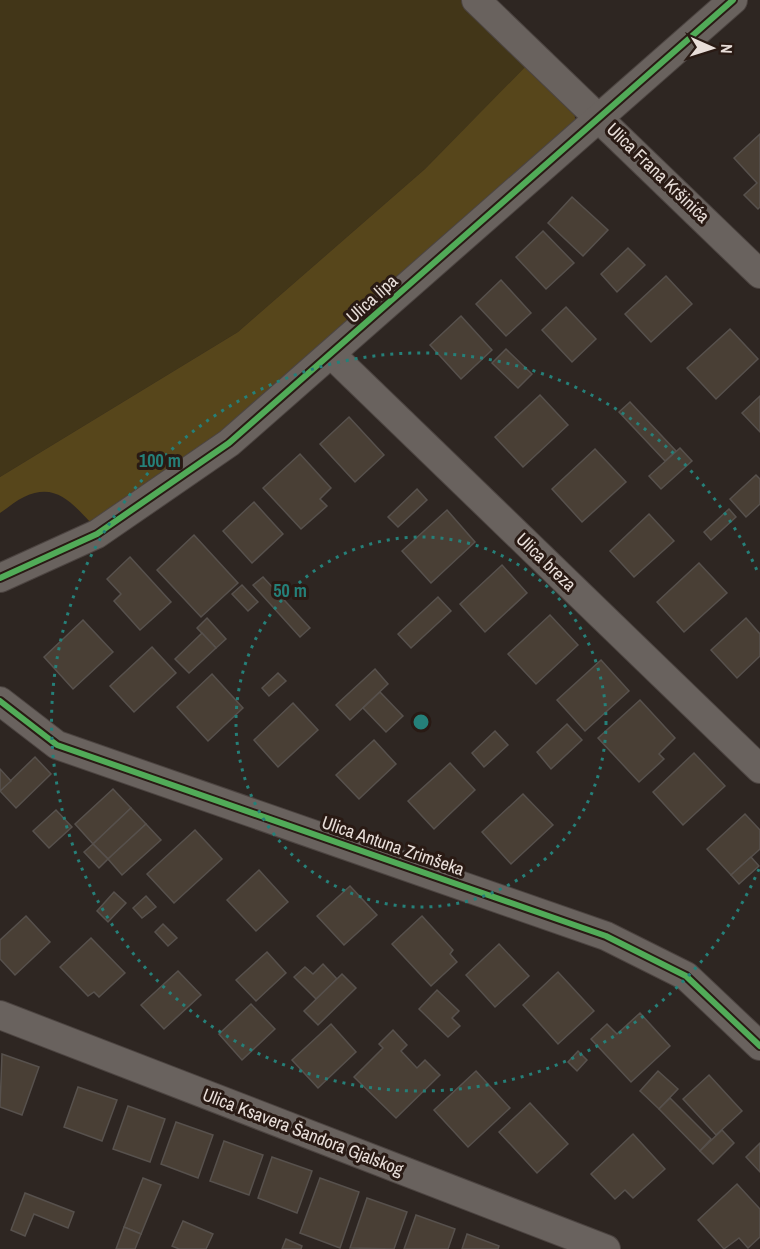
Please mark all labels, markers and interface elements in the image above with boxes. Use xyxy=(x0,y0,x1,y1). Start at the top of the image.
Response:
north arrow xyxy=(682,18,742,78)
text: N xyxy=(716,43,738,54)
street label: Ulica Frana Kršinića xyxy=(601,117,715,228)
street label: Ulica lipa xyxy=(340,269,403,329)
text: 100 m xyxy=(139,448,181,473)
street label: Ulica breza xyxy=(511,527,582,597)
text: 50 m xyxy=(273,578,307,603)
centre of rings xyxy=(411,712,431,732)
street label: Ulica Antuna Zrimšeka xyxy=(319,809,468,882)
street label: Ulica Ksavera Šandora Gjalskog xyxy=(199,1082,408,1182)

